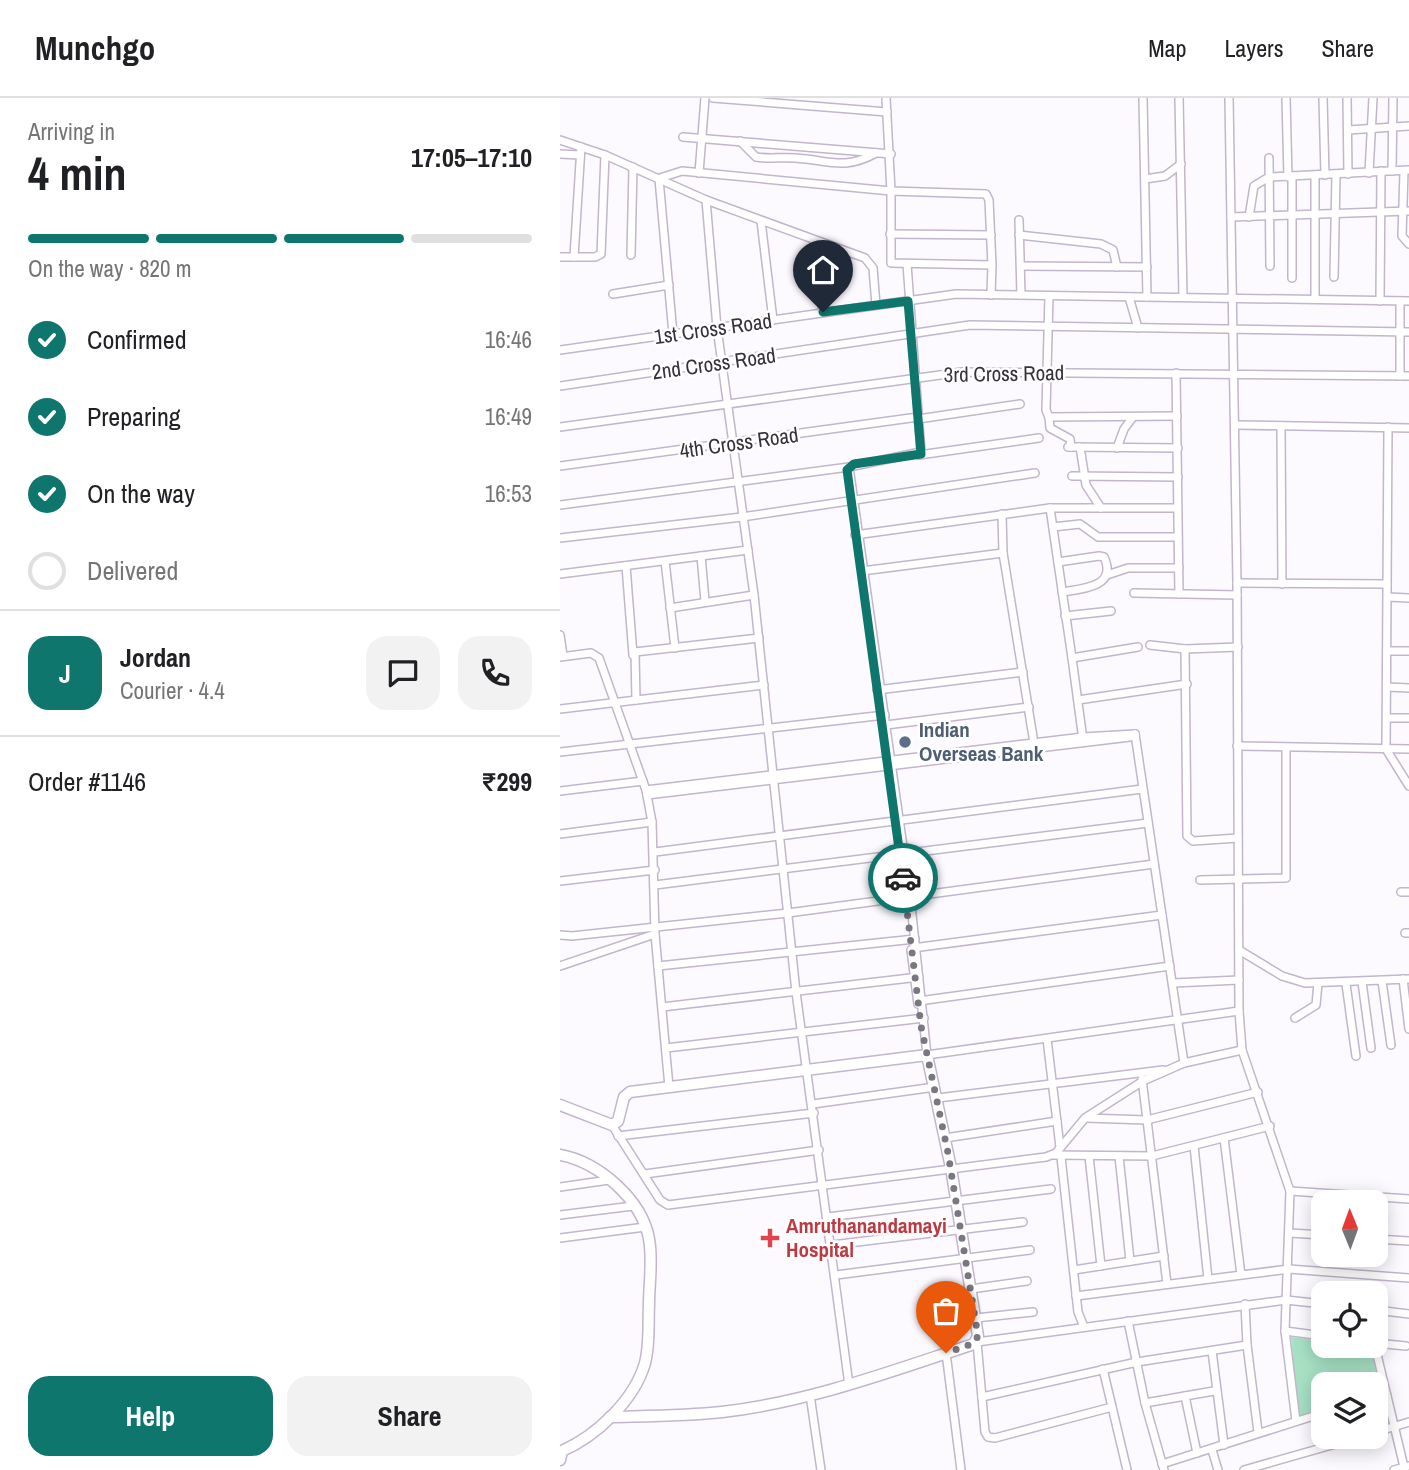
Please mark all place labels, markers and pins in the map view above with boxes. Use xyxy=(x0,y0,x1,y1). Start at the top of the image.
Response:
pin xyxy=(793,240,853,312)
place label: Indian Overseas Bank xyxy=(919,715,1044,768)
marker: Indian Overseas Bank xyxy=(897,734,913,750)
place label: Amruthanandamayi Hospital xyxy=(786,1211,947,1264)
marker: Amruthanandamayi Hospital xyxy=(760,1228,780,1248)
pin xyxy=(916,1281,976,1353)

